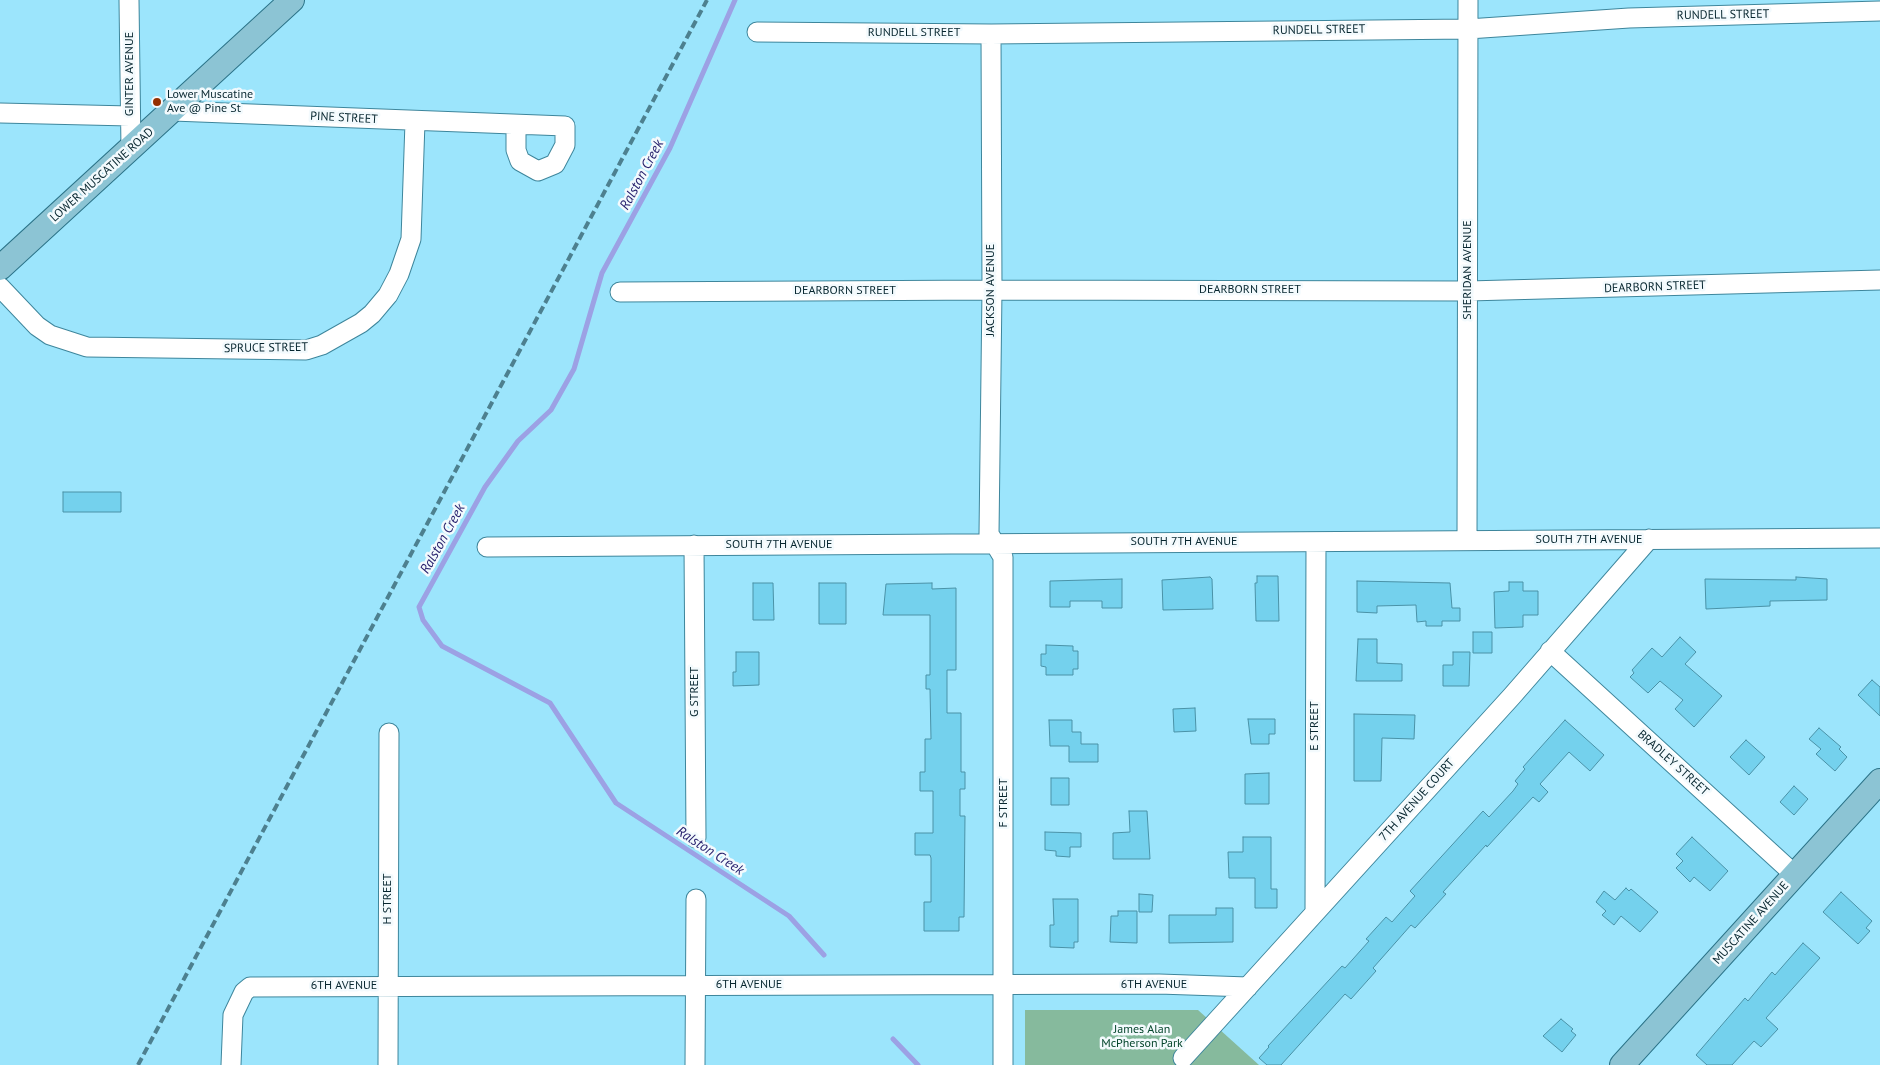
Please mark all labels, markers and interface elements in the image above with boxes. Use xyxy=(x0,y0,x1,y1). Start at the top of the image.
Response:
street label: RUNDELL STREET xyxy=(1677,7,1769,23)
street label: RUNDELL STREET xyxy=(1273,22,1365,38)
street label: RUNDELL STREET xyxy=(868,26,960,40)
street label: GINTER AVENUE xyxy=(123,32,137,116)
place label: Lower Muscatine Ave @ Pine St xyxy=(167,88,253,116)
marker: Lower Muscatine Ave @ Pine St xyxy=(151,96,163,108)
street label: PINE STREET xyxy=(310,109,378,127)
street label: LOWER MUSCATINE ROAD xyxy=(47,125,157,225)
water label: Ralston Creek xyxy=(617,137,667,213)
street label: SHERIDAN AVENUE xyxy=(1461,220,1475,320)
street label: JACKSON AVENUE xyxy=(984,244,998,336)
street label: DEARBORN STREET xyxy=(1604,278,1706,296)
street label: DEARBORN STREET xyxy=(1199,283,1301,297)
street label: DEARBORN STREET xyxy=(794,284,896,298)
street label: SPRUCE STREET xyxy=(224,340,308,356)
water label: Ralston Creek xyxy=(417,501,469,577)
street label: SOUTH 7TH AVENUE xyxy=(1536,533,1642,547)
street label: SOUTH 7TH AVENUE xyxy=(1131,535,1237,549)
street label: SOUTH 7TH AVENUE xyxy=(726,538,832,552)
street label: G STREET xyxy=(688,667,702,717)
street label: E STREET xyxy=(1308,701,1322,751)
street label: BRADLEY STREET xyxy=(1634,727,1712,799)
street label: 7TH AVENUE COURT xyxy=(1376,756,1458,844)
street label: F STREET xyxy=(997,778,1011,828)
water label: Ralston Creek xyxy=(673,823,747,879)
street label: H STREET xyxy=(381,874,395,924)
street label: MUSCATINE AVENUE xyxy=(1710,879,1792,967)
street label: 6TH AVENUE xyxy=(716,978,782,992)
street label: 6TH AVENUE xyxy=(1121,978,1187,992)
street label: 6TH AVENUE xyxy=(311,979,377,993)
park label: James Alan McPherson Park xyxy=(1101,1023,1183,1051)

